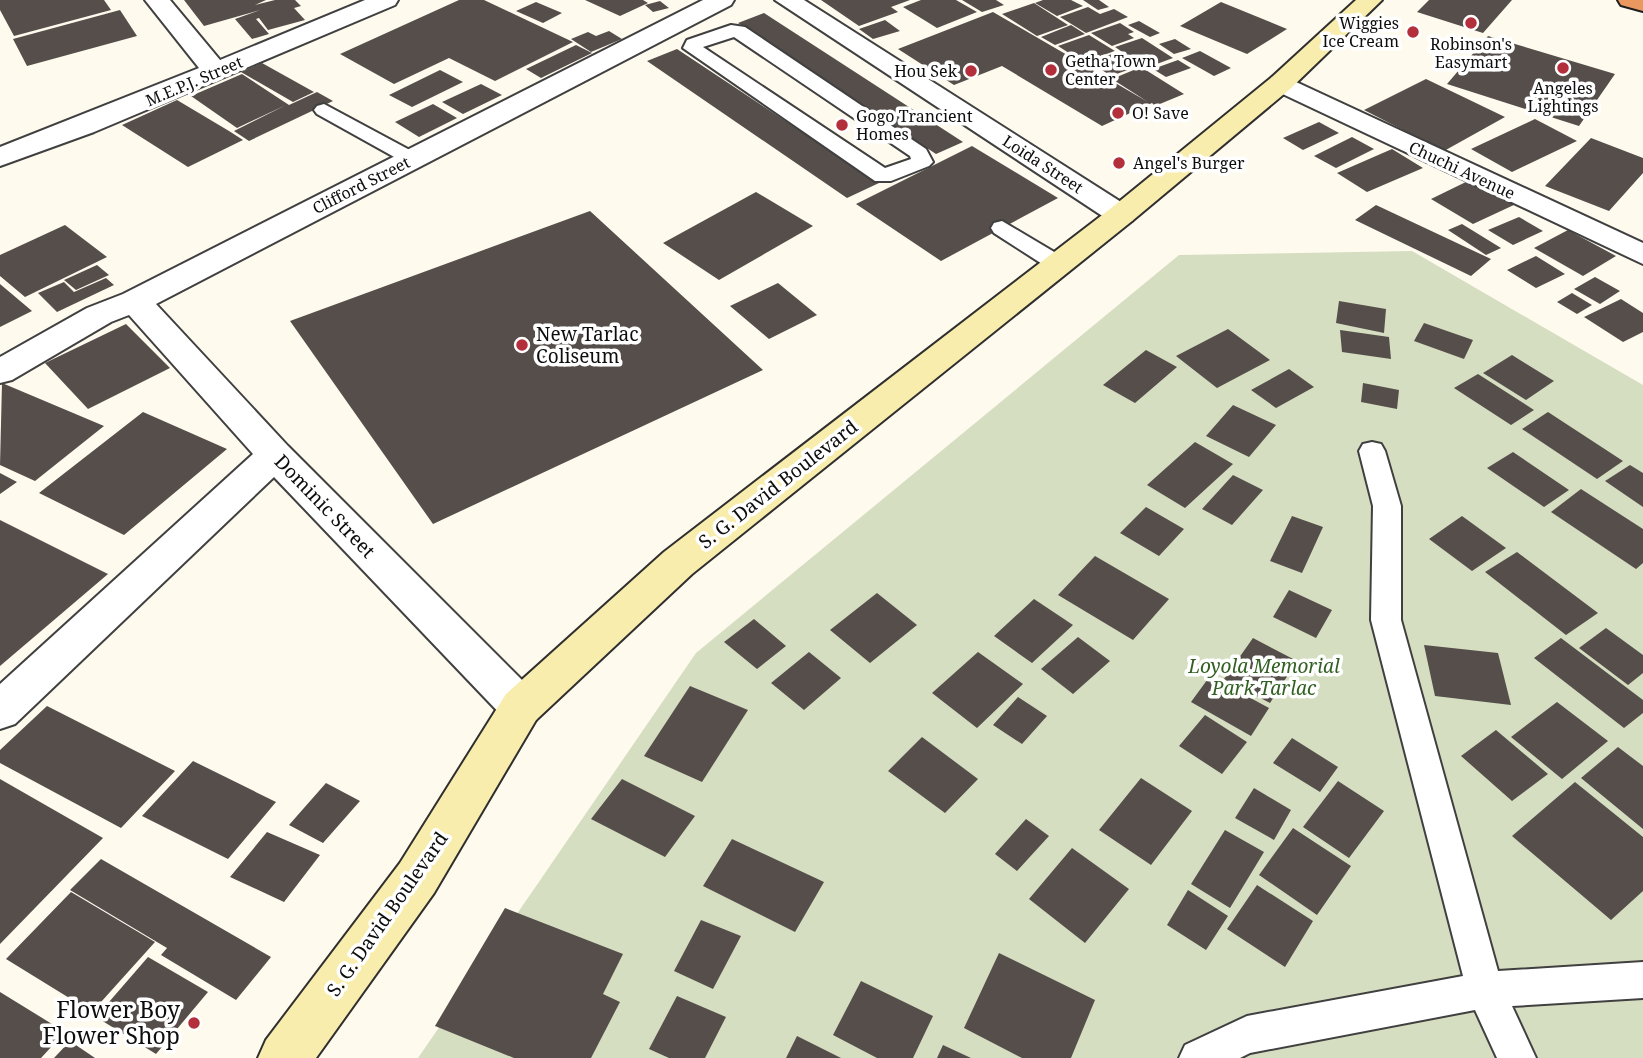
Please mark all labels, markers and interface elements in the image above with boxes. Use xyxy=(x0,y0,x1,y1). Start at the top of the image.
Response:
place label: Wiggies Ice Cream xyxy=(1322,12,1399,52)
marker: Robinson's Easymart xyxy=(1463,15,1479,31)
marker: Wiggies Ice Cream xyxy=(1405,24,1421,40)
place label: Robinson's Easymart xyxy=(1430,33,1512,73)
place label: Getha Town Center xyxy=(1065,50,1156,90)
street label: M.E.P.J. Street xyxy=(142,51,246,111)
place label: Hou Sek xyxy=(894,60,958,82)
marker: Angeles Lightings xyxy=(1555,60,1571,76)
marker: Getha Town Center xyxy=(1043,62,1059,78)
marker: Hou Sek xyxy=(963,63,979,79)
place label: Angeles Lightings xyxy=(1528,77,1598,117)
place label: O! Save xyxy=(1132,102,1189,124)
place label: Gogo Trancient Homes xyxy=(856,105,973,145)
marker: O! Save xyxy=(1110,105,1126,121)
marker: Gogo Trancient Homes xyxy=(834,117,850,133)
street label: Loida Street xyxy=(998,130,1088,198)
street label: Chuchi Avenue xyxy=(1405,136,1519,204)
street label: Clifford Street xyxy=(309,151,414,219)
place label: Angel's Burger xyxy=(1133,152,1245,174)
marker: Angel's Burger xyxy=(1111,155,1127,171)
place label: New Tarlac Coliseum xyxy=(536,321,639,369)
marker: New Tarlac Coliseum xyxy=(514,337,530,353)
street label: S. G. David Boulevard xyxy=(693,413,863,554)
street label: Dominic Street xyxy=(269,449,381,564)
park label: Loyola Memorial Park Tarlac xyxy=(1187,653,1340,701)
street label: S. G. David Boulevard xyxy=(320,826,454,1001)
place label: Flower Boy Flower Shop xyxy=(43,993,180,1051)
marker: Flower Boy Flower Shop xyxy=(186,1015,202,1031)

